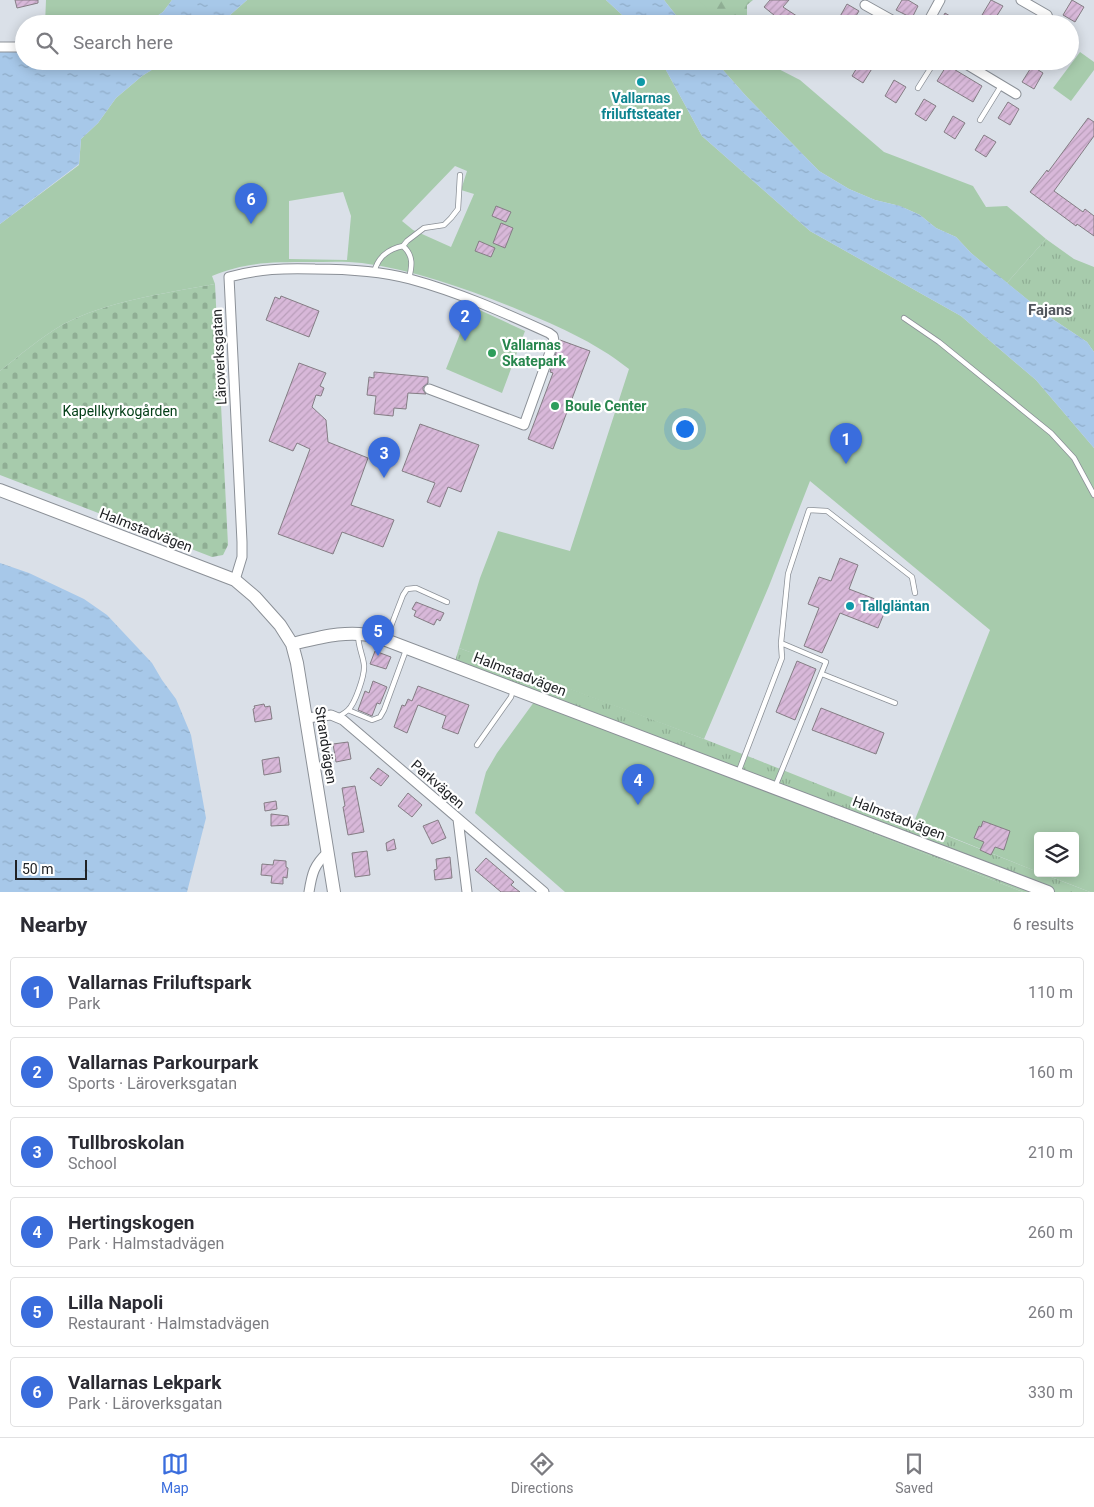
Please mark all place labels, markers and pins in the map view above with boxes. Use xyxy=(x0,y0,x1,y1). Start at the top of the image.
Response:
marker: Vallarnas friluftsteater xyxy=(635,76,647,88)
place label: Vallarnas friluftsteater xyxy=(601,90,681,122)
pin: 6 xyxy=(235,183,267,224)
pin: 2 xyxy=(449,300,481,341)
place label: Vallarnas Skatepark xyxy=(502,337,566,369)
marker: Vallarnas Skatepark xyxy=(486,347,498,359)
place label: Boule Center xyxy=(565,398,646,414)
marker: Boule Center xyxy=(549,400,561,412)
pin: 1 xyxy=(830,423,862,464)
pin: 3 xyxy=(368,437,400,478)
place label: Tallgläntan xyxy=(860,598,930,614)
marker: Tallgläntan xyxy=(844,600,856,612)
pin: 5 xyxy=(362,615,394,656)
pin: 4 xyxy=(622,764,654,805)

